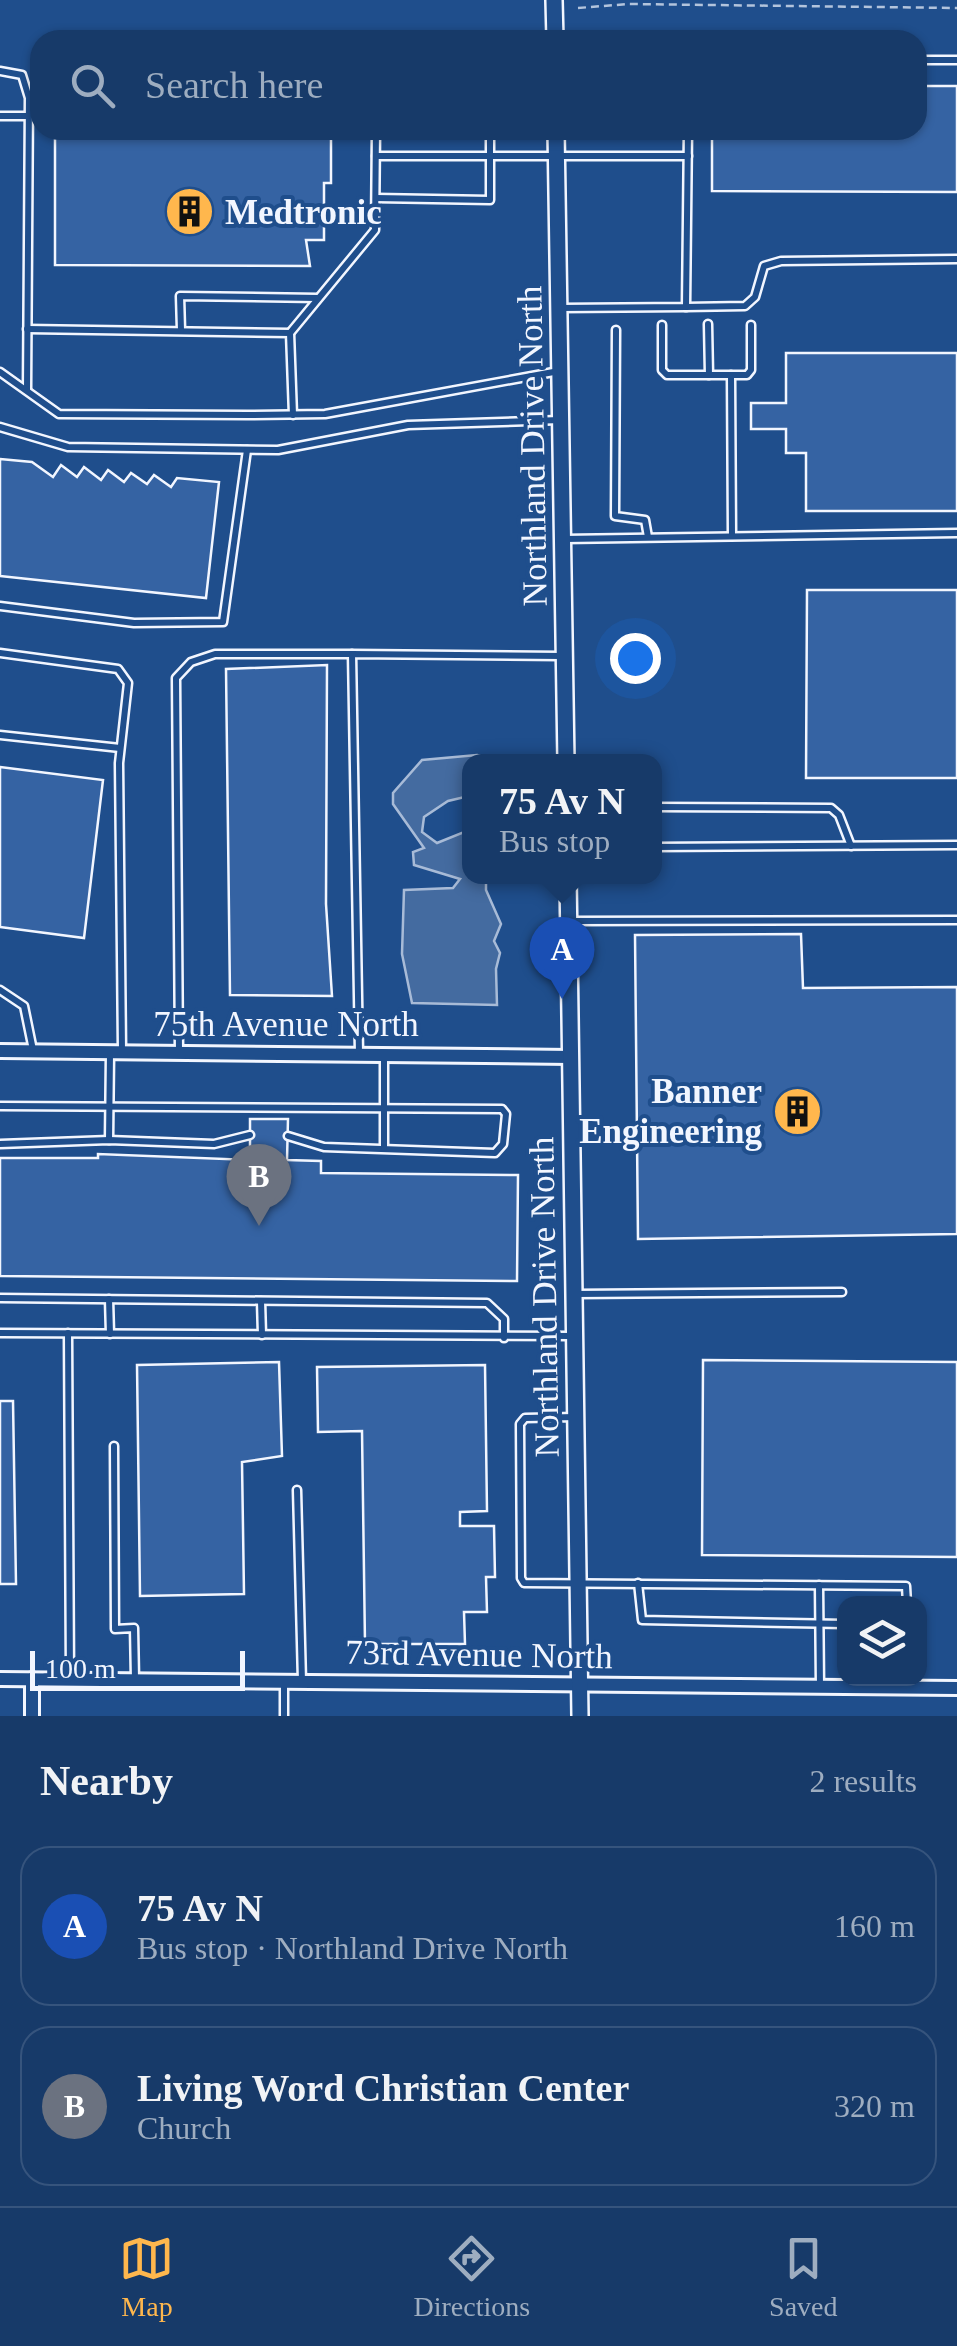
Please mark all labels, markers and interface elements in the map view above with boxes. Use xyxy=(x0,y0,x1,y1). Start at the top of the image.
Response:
search box xyxy=(30,30,927,140)
icon: search xyxy=(65,58,120,113)
text: Search here xyxy=(145,64,323,106)
building icon: Medtronic xyxy=(164,186,216,238)
place label: Medtronic xyxy=(225,193,382,232)
street label: Northland Drive North xyxy=(510,285,555,607)
your location xyxy=(610,633,661,684)
popup xyxy=(462,754,662,884)
text: 75 Av N xyxy=(499,780,625,822)
text: Bus stop xyxy=(499,823,610,859)
pin: A xyxy=(530,916,594,999)
street label: 75th Avenue North xyxy=(153,1005,419,1044)
place label: Banner Engineering xyxy=(579,1072,762,1151)
building icon: Banner Engineering xyxy=(771,1085,823,1137)
street label: Northland Drive North xyxy=(522,1136,567,1458)
pin: B xyxy=(226,1144,292,1226)
map controls xyxy=(837,1596,927,1686)
button: layers xyxy=(837,1596,927,1686)
street label: 73rd Avenue North xyxy=(345,1633,614,1676)
scale bar xyxy=(30,1646,245,1690)
text: 100 m xyxy=(45,1653,116,1684)
text: Nearby xyxy=(40,1758,173,1804)
text: 2 results xyxy=(809,1763,917,1799)
text: 75 Av N xyxy=(137,1887,263,1929)
text: A xyxy=(63,1908,86,1944)
text: 160 m xyxy=(834,1908,915,1944)
text: Bus stop · Northland Drive North xyxy=(137,1930,568,1966)
text: Living Word Christian Center xyxy=(137,2067,629,2109)
text: B xyxy=(64,2088,85,2124)
text: 320 m xyxy=(834,2088,915,2124)
text: Church xyxy=(137,2110,231,2146)
tab: Map xyxy=(119,2231,174,2323)
tab: Directions xyxy=(413,2231,530,2323)
tab: Saved xyxy=(769,2231,838,2323)

